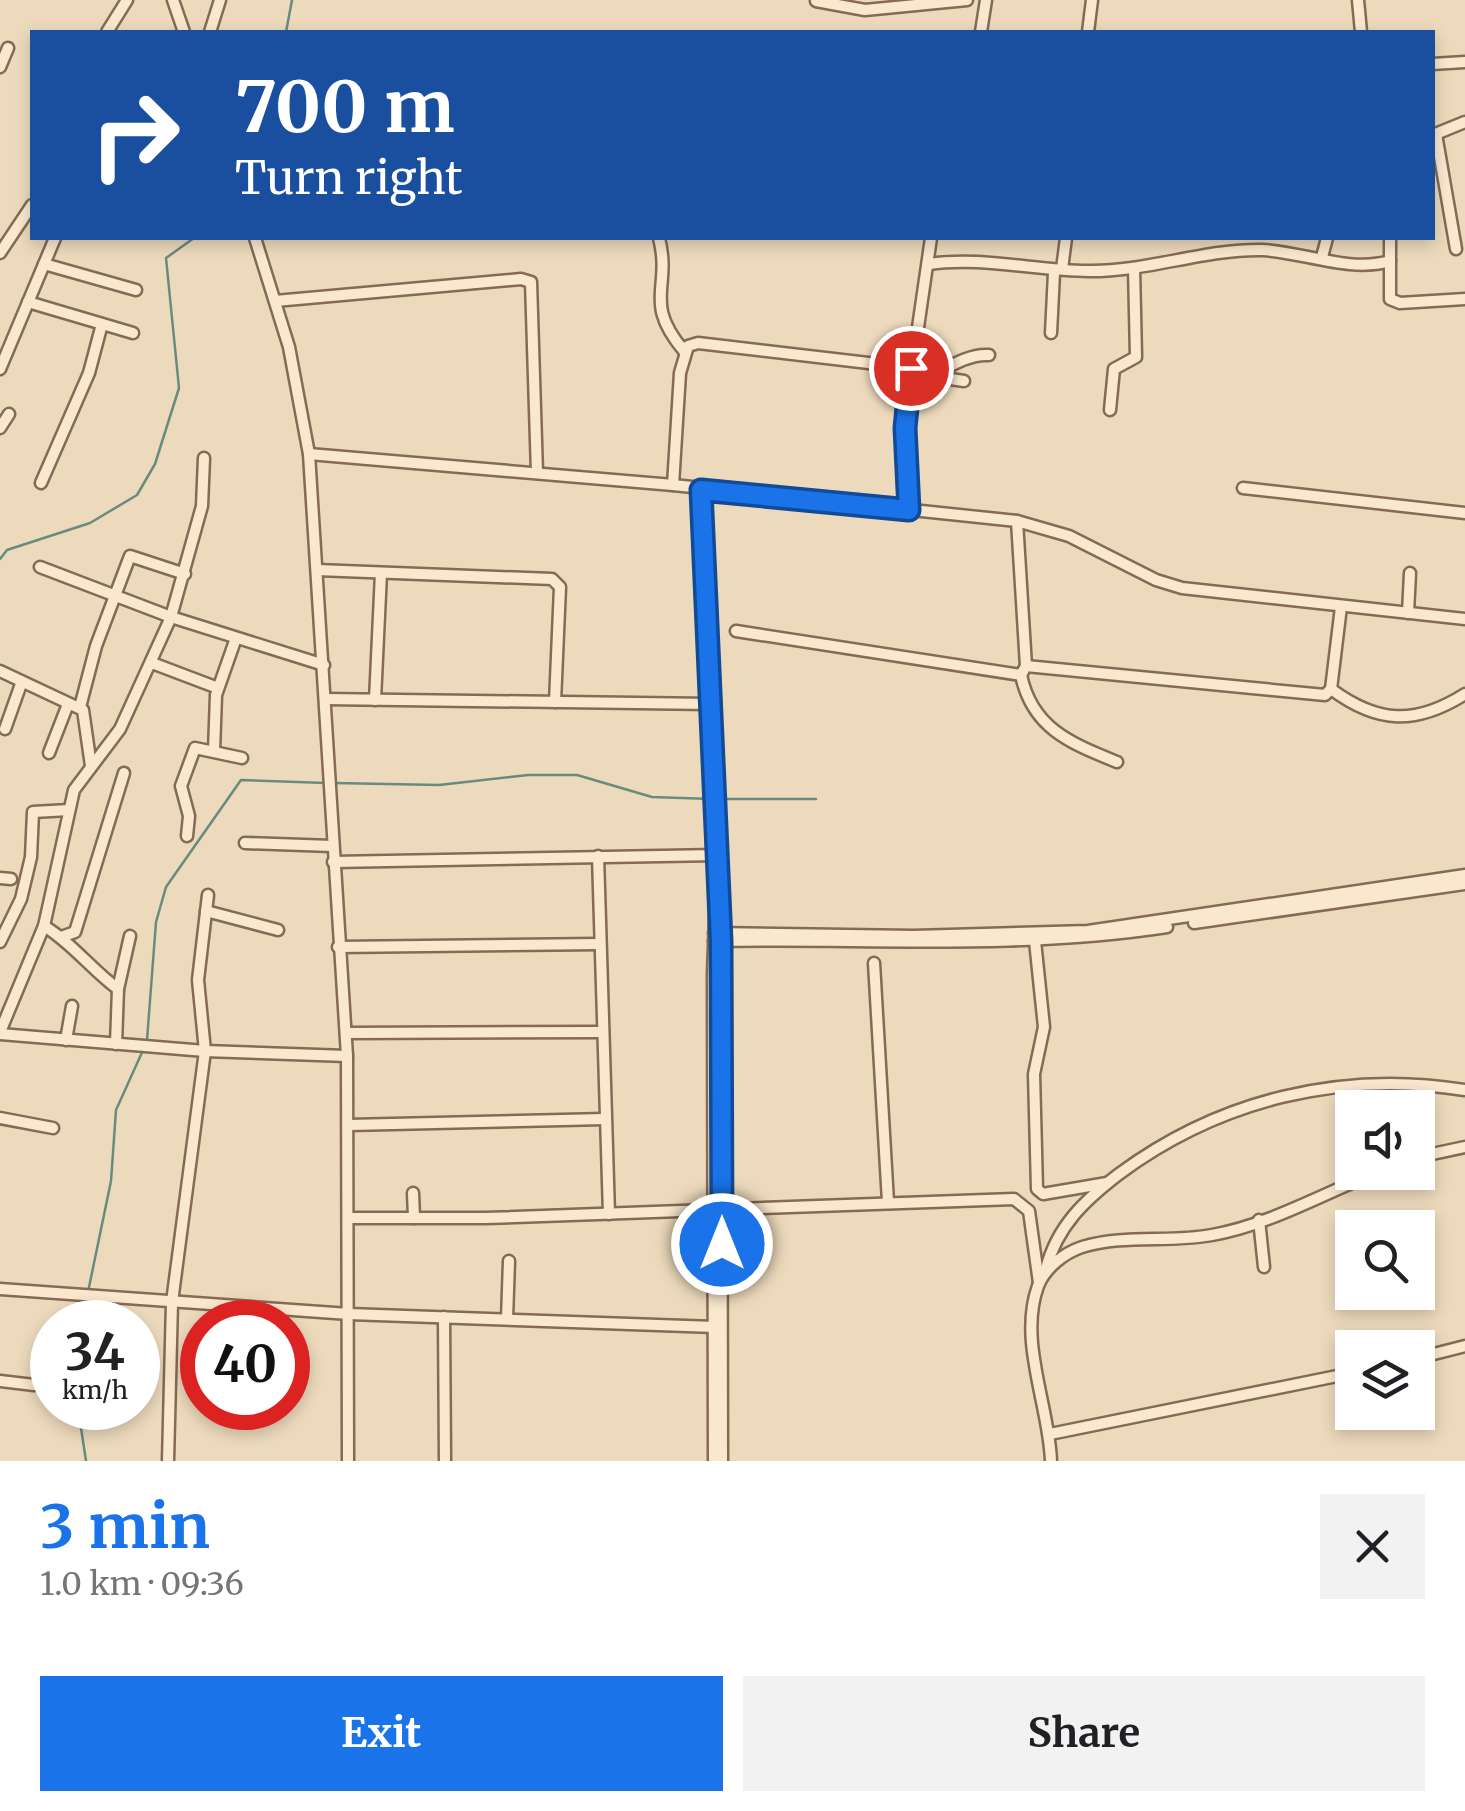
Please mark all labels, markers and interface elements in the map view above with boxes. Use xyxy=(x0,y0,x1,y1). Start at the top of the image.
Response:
text: 700 m xyxy=(235,63,455,151)
icon: right xyxy=(70,70,200,200)
text: Turn right xyxy=(235,150,463,206)
pin xyxy=(869,326,954,411)
icon: arrive xyxy=(884,341,939,396)
map controls xyxy=(1335,1090,1435,1430)
button: sound xyxy=(1335,1090,1435,1190)
position arrow xyxy=(670,1192,774,1296)
button: search xyxy=(1335,1210,1435,1310)
speed limit sign: 40 xyxy=(180,1300,310,1430)
text: 34 xyxy=(65,1321,125,1384)
button: layers xyxy=(1335,1330,1435,1430)
text: km/h xyxy=(62,1374,128,1406)
text: 3 min xyxy=(40,1489,210,1564)
button: close xyxy=(1320,1494,1425,1599)
text: 1.0 km · 09:36 xyxy=(40,1564,244,1604)
button: Exit xyxy=(40,1676,723,1791)
button: Share xyxy=(743,1676,1425,1791)

